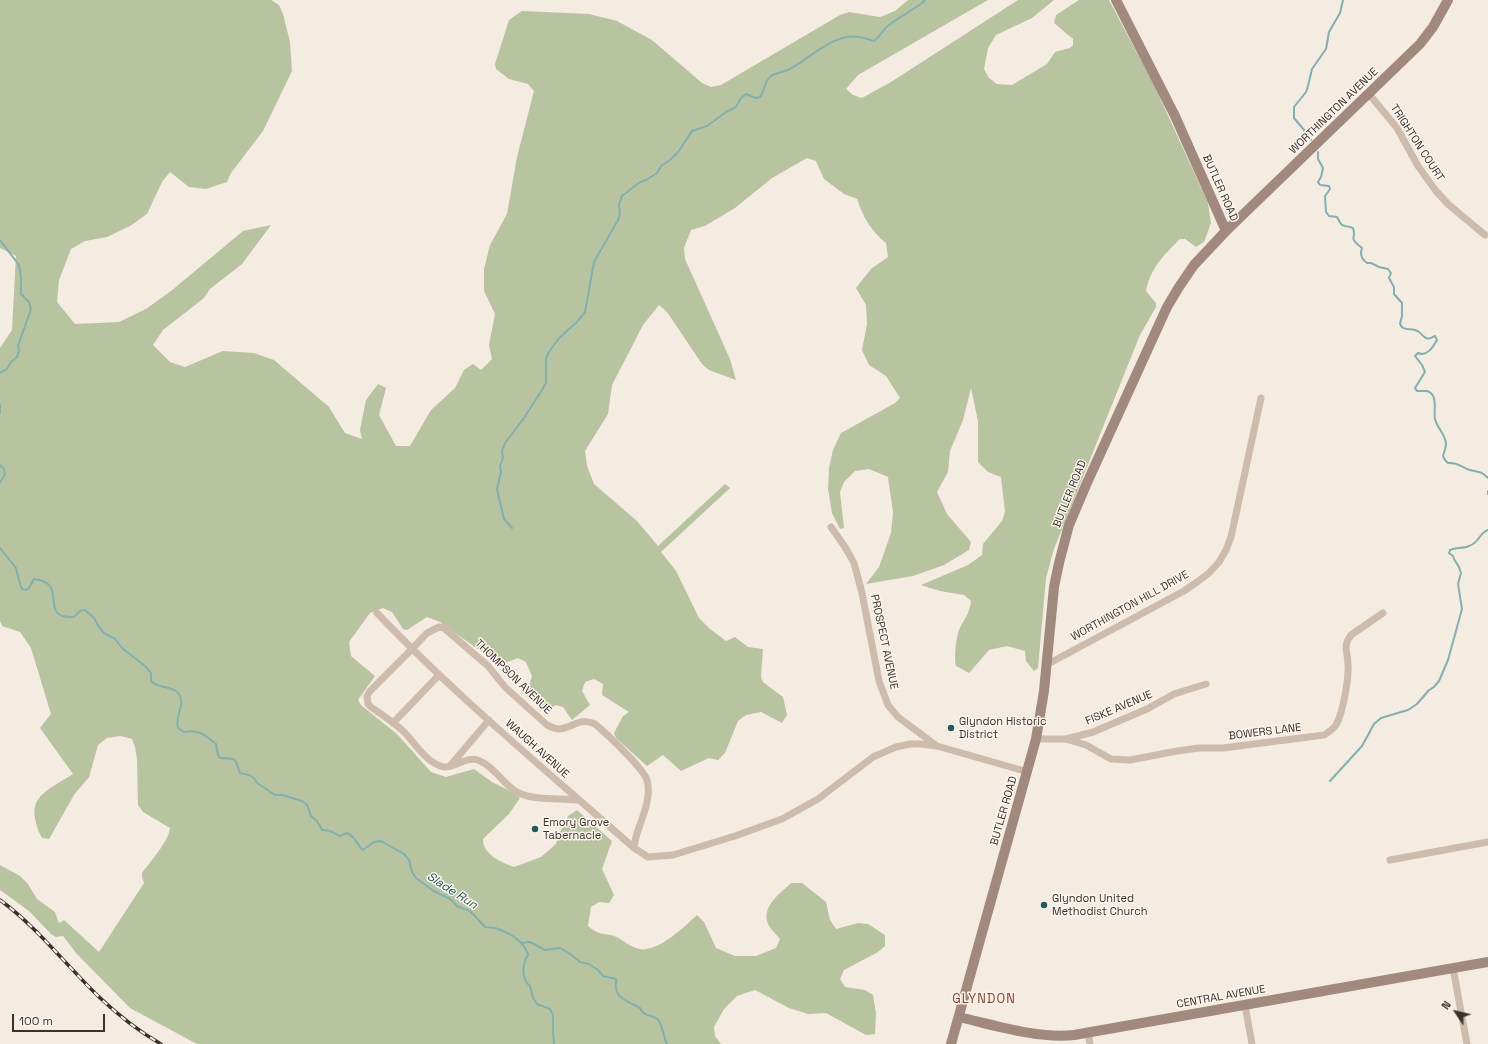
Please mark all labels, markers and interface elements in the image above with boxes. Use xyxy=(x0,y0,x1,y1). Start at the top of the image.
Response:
street label: WORTHINGTON AVENUE xyxy=(1287,65,1381,157)
street label: TRIGHTON COURT xyxy=(1387,102,1447,184)
street label: BUTLER ROAD xyxy=(1199,153,1241,223)
street label: BUTLER ROAD xyxy=(1050,458,1090,530)
street label: WORTHINGTON HILL DRIVE xyxy=(1069,568,1191,644)
street label: PROSPECT AVENUE xyxy=(867,593,901,691)
street label: THOMPSON AVENUE xyxy=(472,637,554,717)
street label: FISKE AVENUE xyxy=(1084,688,1154,728)
place label: Glyndon Historic District xyxy=(959,715,1047,741)
street label: WAUGH AVENUE xyxy=(503,717,571,781)
street label: BOWERS LANE xyxy=(1228,721,1302,743)
marker: Glyndon Historic District xyxy=(946,723,956,733)
street label: BUTLER ROAD xyxy=(988,775,1020,847)
place label: Emory Grove Tabernacle xyxy=(543,816,609,842)
marker: Emory Grove Tabernacle xyxy=(530,824,540,834)
water label: Slade Run xyxy=(424,869,480,913)
place label: Glyndon United Methodist Church xyxy=(1052,892,1147,918)
marker: Glyndon United Methodist Church xyxy=(1039,900,1049,910)
street label: CENTRAL AVENUE xyxy=(1176,983,1266,1011)
district label: GLYNDON xyxy=(952,991,1016,1007)
north arrow xyxy=(1436,992,1476,1032)
text: N xyxy=(1438,998,1454,1012)
scale bar xyxy=(14,1006,107,1032)
text: 100 m xyxy=(19,1013,53,1029)

